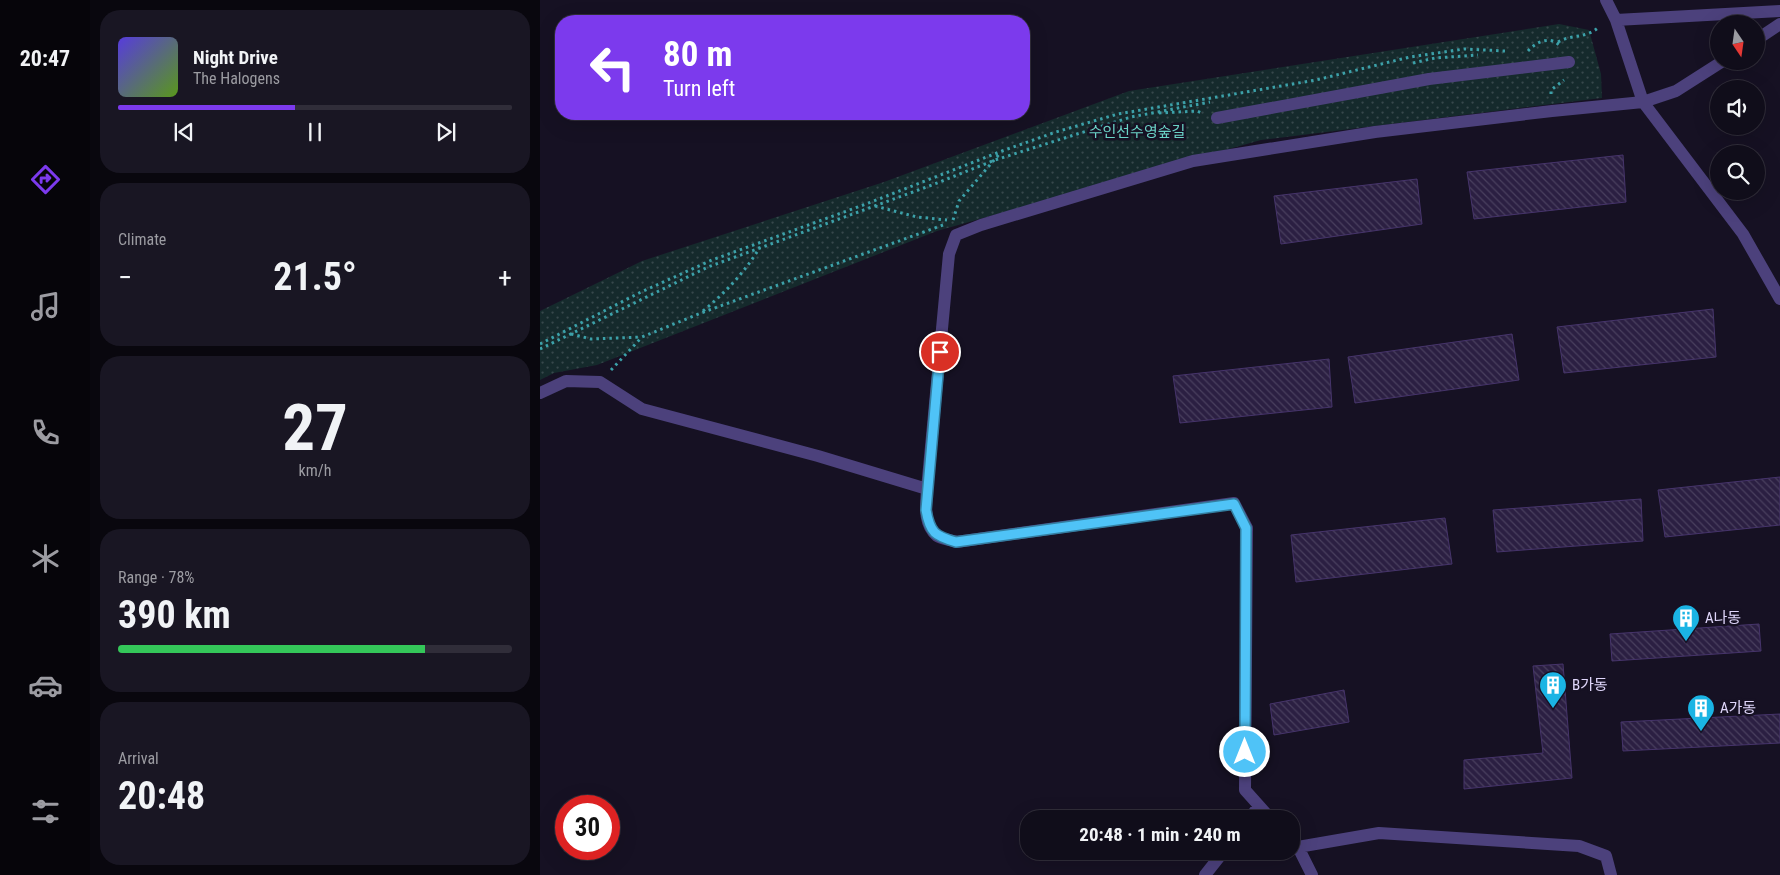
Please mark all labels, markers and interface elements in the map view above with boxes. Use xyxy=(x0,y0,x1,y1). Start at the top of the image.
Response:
north arrow xyxy=(1710,15,1765,70)
map controls xyxy=(1710,15,1765,200)
text: 80 m xyxy=(663,34,732,75)
icon: left xyxy=(580,35,645,100)
text: 20:47 xyxy=(20,46,70,71)
text: Night Drive xyxy=(193,46,278,69)
text: The Halogens xyxy=(193,69,280,88)
text: Turn left xyxy=(663,76,735,101)
button: sound xyxy=(1710,80,1765,135)
icon: previous xyxy=(170,118,198,146)
icon: pause xyxy=(301,118,329,146)
icon: next xyxy=(432,118,460,146)
park label: 수인선수영숲길 xyxy=(1089,123,1185,141)
button: search xyxy=(1710,145,1765,200)
icon: directions xyxy=(28,162,63,197)
text: Climate xyxy=(118,230,166,249)
text: 21.5° xyxy=(273,255,357,299)
text: − xyxy=(118,261,132,294)
text: + xyxy=(498,261,512,294)
icon: music xyxy=(28,289,63,324)
pin xyxy=(919,331,961,373)
icon: arrive xyxy=(926,338,954,366)
text: 27 xyxy=(282,390,348,466)
icon: phone xyxy=(28,415,63,450)
text: km/h xyxy=(299,461,331,480)
icon: climate xyxy=(28,541,63,576)
text: Range · 78% xyxy=(118,568,194,587)
text: 390 km xyxy=(118,593,231,637)
building icon: A나동 xyxy=(1671,603,1701,642)
place label: A나동 xyxy=(1705,609,1741,627)
icon: car xyxy=(28,668,63,703)
building icon: B가동 xyxy=(1538,670,1568,709)
place label: B가동 xyxy=(1572,676,1608,694)
building icon: A가동 xyxy=(1686,693,1716,732)
place label: A가동 xyxy=(1720,699,1756,717)
position arrow xyxy=(1218,725,1270,777)
text: Arrival xyxy=(118,749,159,768)
text: 20:48 xyxy=(118,774,205,818)
icon: filters xyxy=(28,794,63,829)
speed limit sign: 30 xyxy=(555,795,620,860)
text: 20:48 · 1 min · 240 m xyxy=(1079,823,1241,846)

